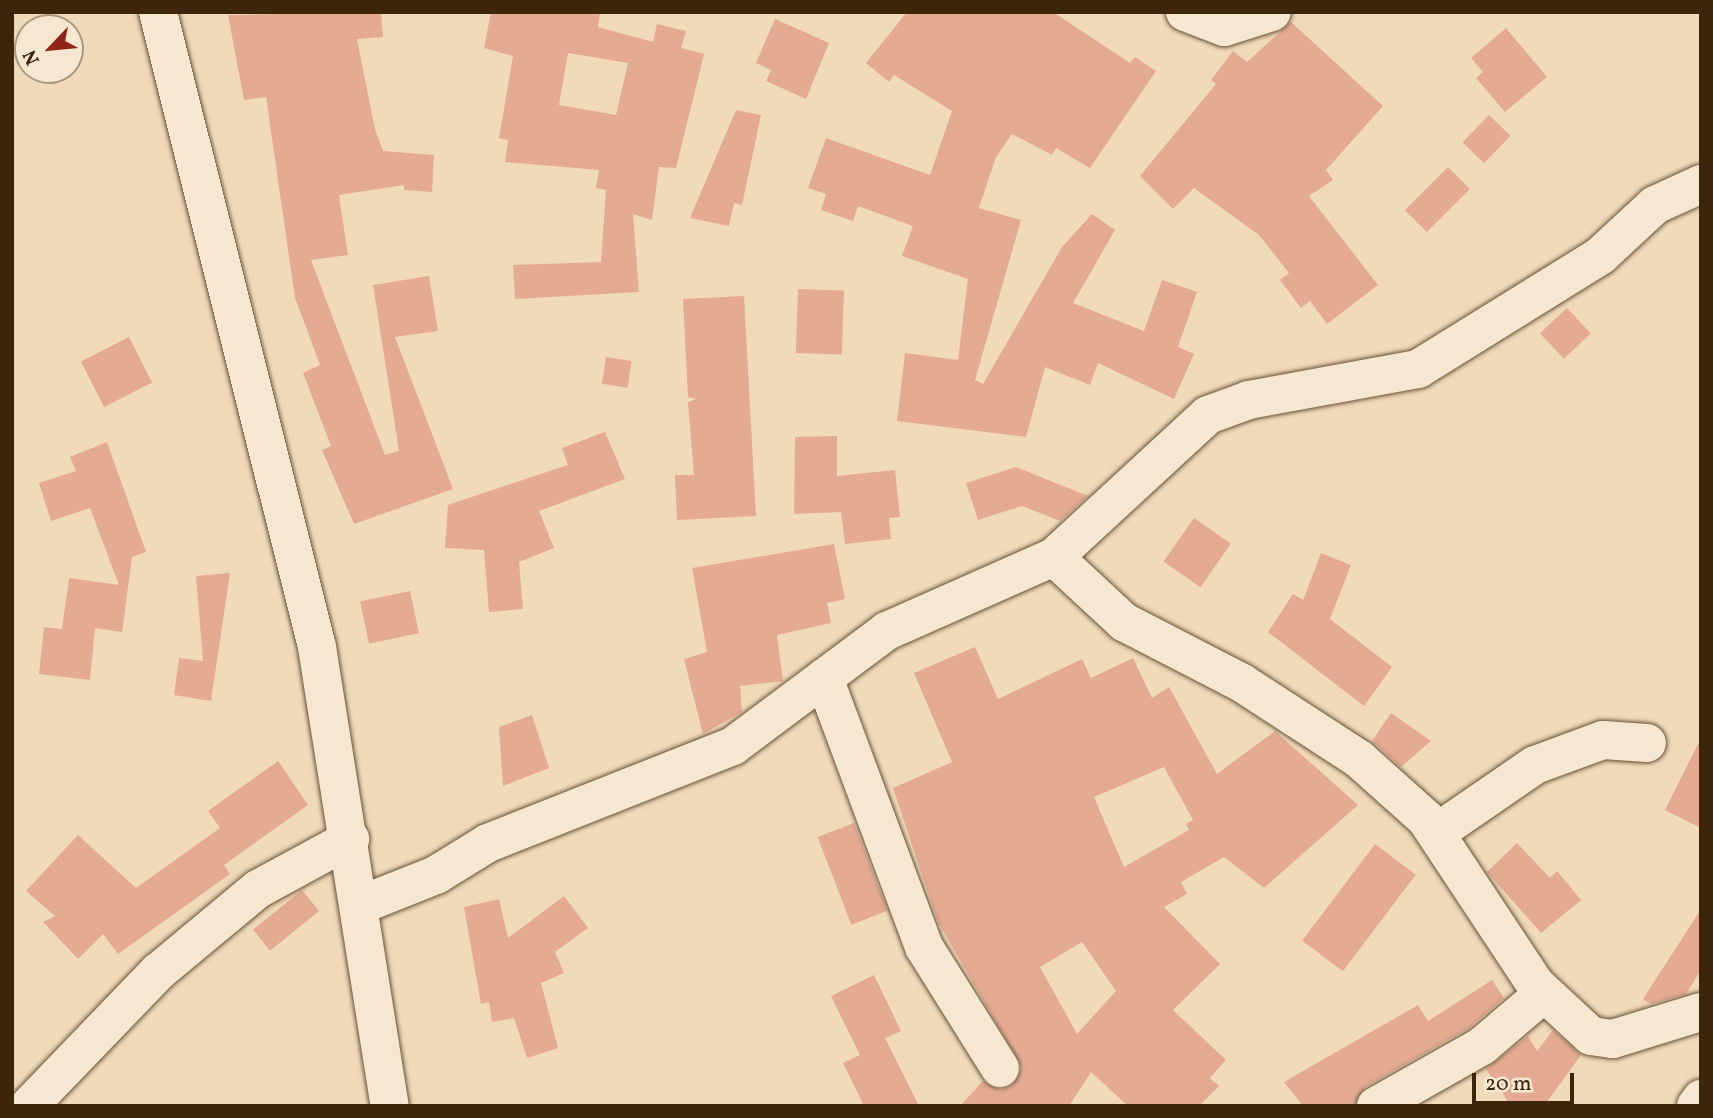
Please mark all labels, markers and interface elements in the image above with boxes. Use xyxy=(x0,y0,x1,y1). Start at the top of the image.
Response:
north arrow xyxy=(14,14,84,84)
text: N xyxy=(17,45,47,69)
scale bar xyxy=(1475,1058,1576,1102)
text: 20 m xyxy=(1485,1070,1531,1099)

